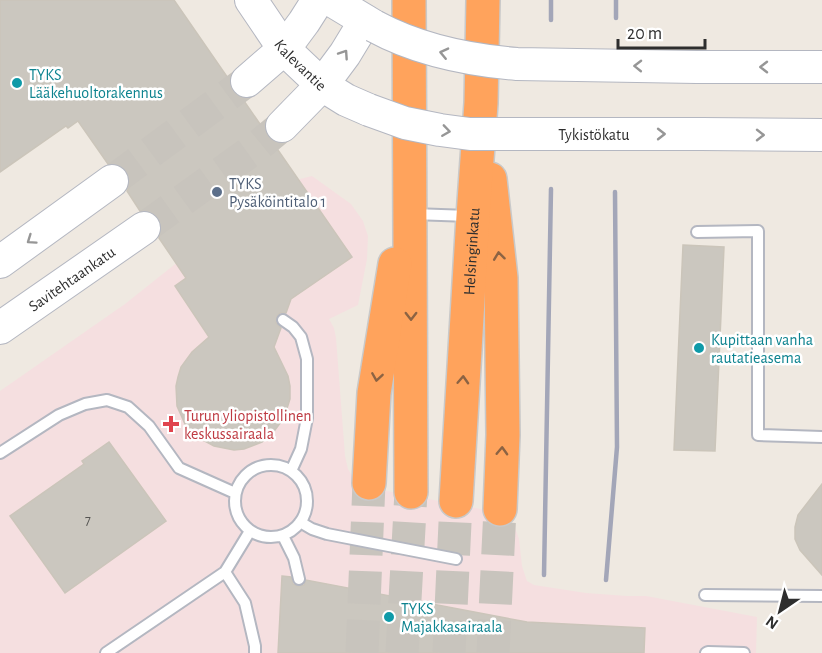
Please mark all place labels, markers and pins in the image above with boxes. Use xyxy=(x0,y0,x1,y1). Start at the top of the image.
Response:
place label: TYKS Lääkehuoltorakennus xyxy=(29,67,163,101)
marker: TYKS Lääkehuoltorakennus xyxy=(10,76,24,90)
place label: TYKS Pysäköintitalo 1 xyxy=(229,176,326,211)
marker: TYKS Pysäköintitalo 1 xyxy=(210,185,224,199)
place label: Kupittaan vanha rautatieasema xyxy=(711,332,813,366)
marker: Kupittaan vanha rautatieasema xyxy=(692,341,706,355)
place label: Turun yliopistollinen keskussairaala xyxy=(184,408,312,442)
marker: Turun yliopistollinen keskussairaala xyxy=(162,415,180,433)
place label: TYKS Majakkasairaala xyxy=(401,601,502,636)
marker: TYKS Majakkasairaala xyxy=(382,610,396,624)

